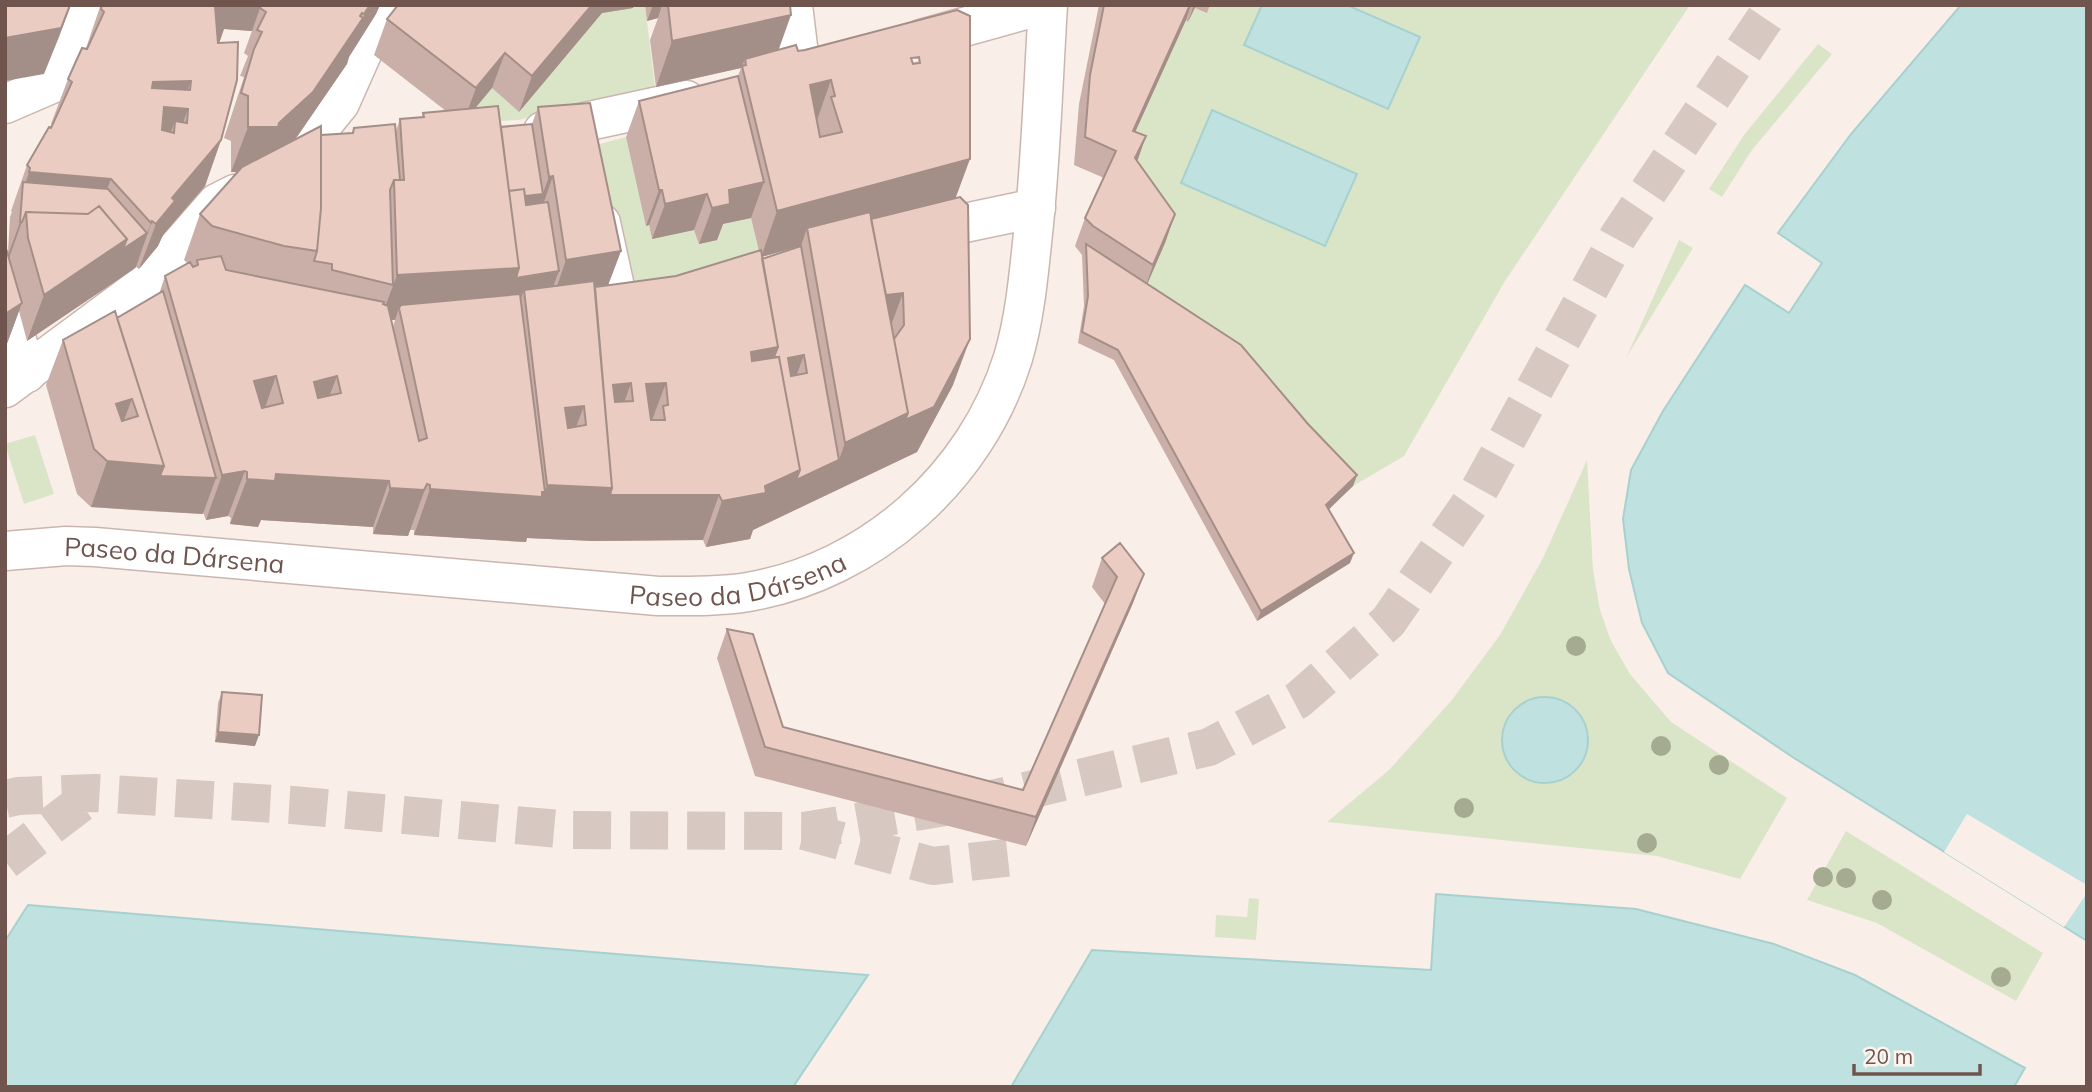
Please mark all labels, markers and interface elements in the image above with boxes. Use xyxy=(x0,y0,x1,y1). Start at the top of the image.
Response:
street label: Paseo da Dársena xyxy=(64,529,286,580)
street label: Paseo da Dársena xyxy=(628,545,851,613)
scale bar xyxy=(1854,1032,1980,1076)
text: 20 m xyxy=(1864,1043,1913,1069)

